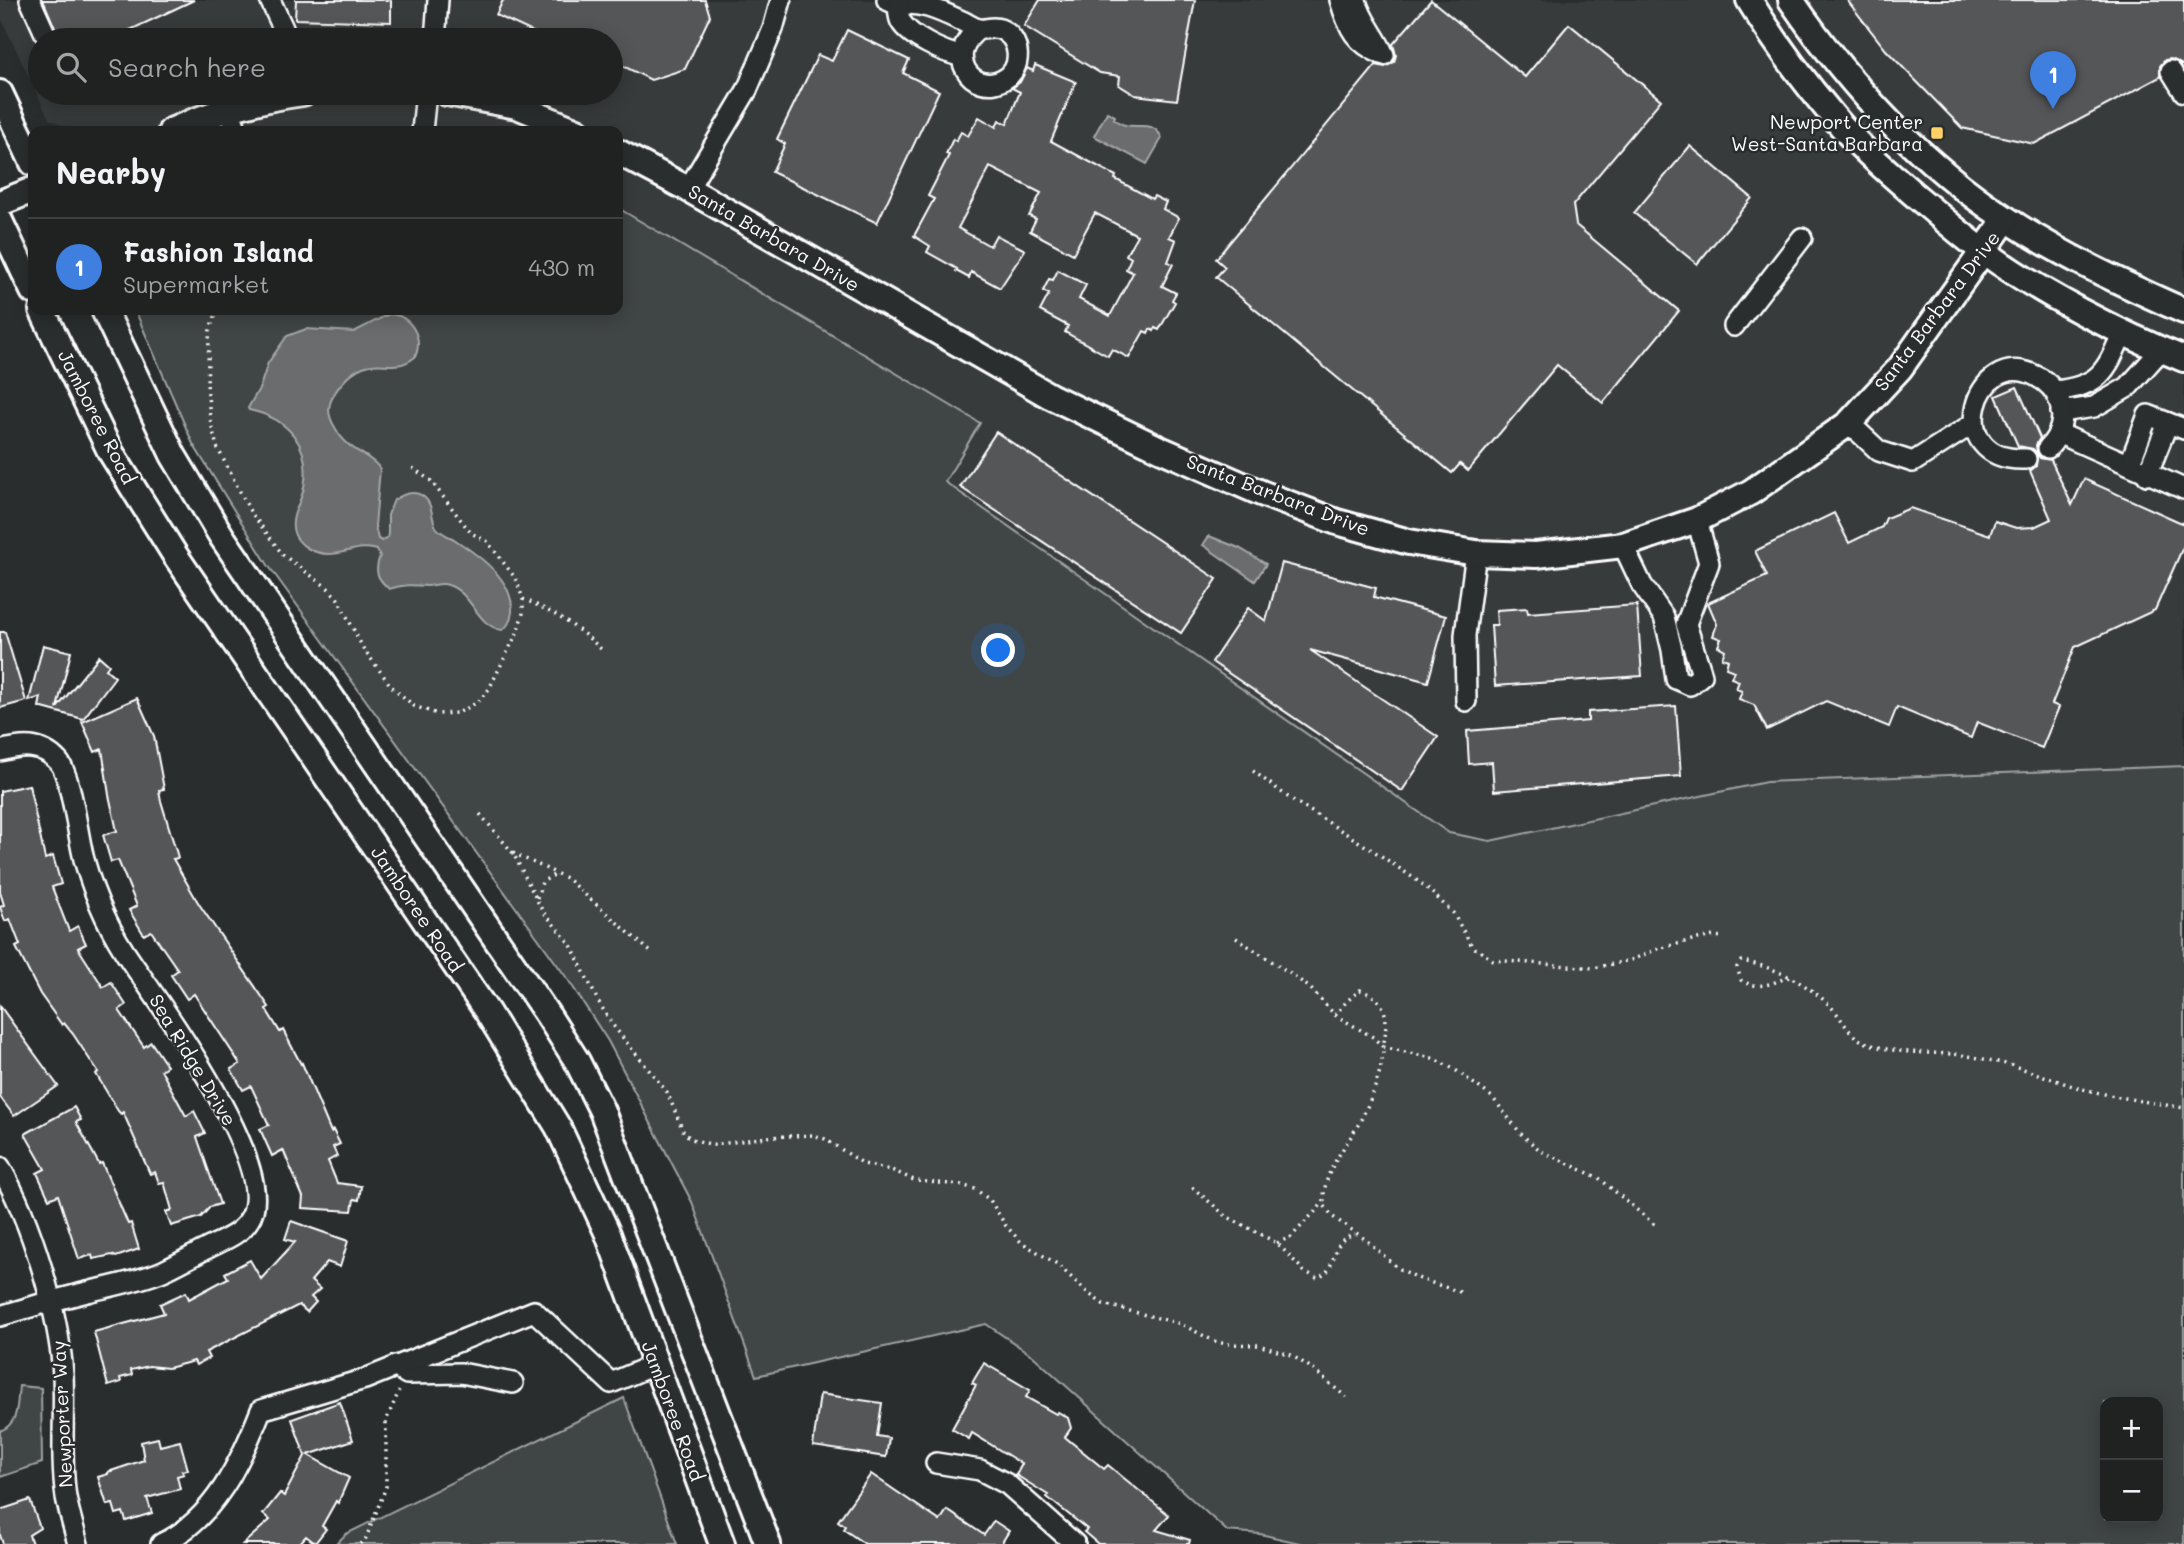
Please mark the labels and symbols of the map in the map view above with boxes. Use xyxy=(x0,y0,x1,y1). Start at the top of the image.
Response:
pin: 1 xyxy=(2030,51,2076,109)
place label: Newport Center West-Santa Barbara xyxy=(1731,109,1923,156)
marker: Newport Center West-Santa Barbara xyxy=(1929,125,1945,141)
street label: Santa Barbara Drive xyxy=(684,178,865,297)
street label: Santa Barbara Drive xyxy=(1868,226,2005,396)
street label: Jamboree Road xyxy=(53,345,142,488)
street label: Santa Barbara Drive xyxy=(1183,448,1373,541)
your location xyxy=(981,633,1015,667)
street label: Jamboree Road xyxy=(366,841,469,977)
street label: Sea Ridge Drive xyxy=(144,989,243,1130)
street label: Jamboree Road xyxy=(637,1337,710,1484)
street label: Newporter Way xyxy=(45,1340,78,1488)

